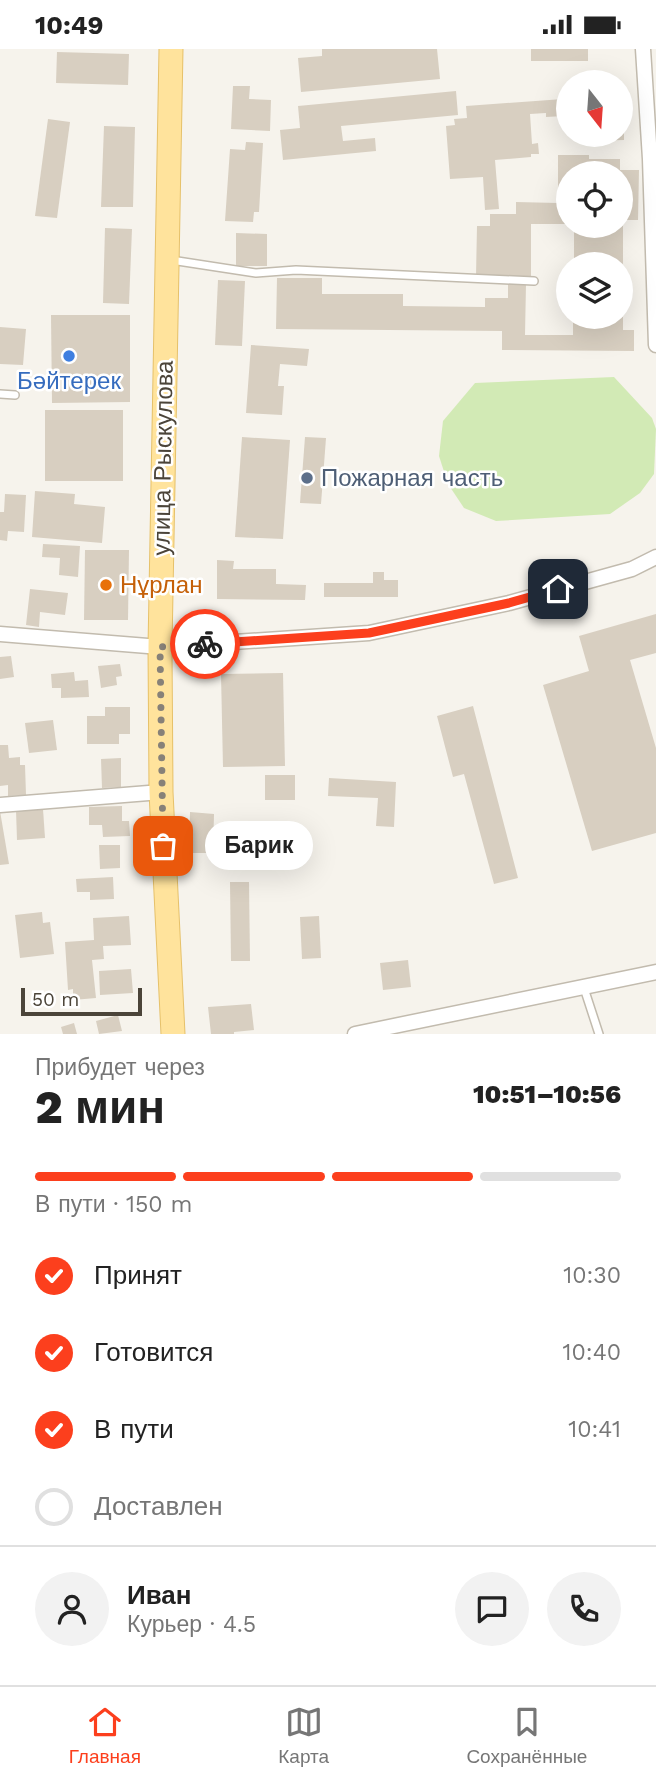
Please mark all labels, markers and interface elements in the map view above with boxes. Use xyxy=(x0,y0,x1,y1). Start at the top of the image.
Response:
text: 10:49 xyxy=(35,10,104,40)
north arrow xyxy=(556,70,634,147)
map controls xyxy=(556,70,633,329)
button: locate xyxy=(556,161,633,238)
button: layers xyxy=(556,252,633,329)
marker: Бәйтерек xyxy=(61,348,77,364)
street label: улица Рыскулова xyxy=(147,360,179,556)
place label: Бәйтерек xyxy=(17,367,121,395)
place label: Пожарная часть xyxy=(321,464,503,492)
marker: Пожарная часть xyxy=(299,470,315,486)
pin xyxy=(528,559,588,619)
icon: home xyxy=(539,570,577,608)
place label: Нұрлан xyxy=(120,571,202,599)
marker: Нұрлан xyxy=(98,577,114,593)
courier xyxy=(170,609,240,679)
icon: bike xyxy=(186,625,224,663)
pin xyxy=(133,816,193,876)
callout: Барик xyxy=(205,821,314,871)
icon: bag xyxy=(144,827,182,865)
text: Барик xyxy=(224,832,294,859)
scale bar xyxy=(21,985,142,1017)
text: 50 m xyxy=(32,988,79,1011)
text: Прибудет через xyxy=(35,1054,205,1081)
text: 10:51–10:56 xyxy=(473,1079,621,1109)
text: 2 мин xyxy=(35,1080,165,1134)
text: В пути · 150 m xyxy=(35,1191,192,1218)
icon: check xyxy=(35,1257,73,1295)
text: Принят xyxy=(94,1260,182,1290)
text: 10:30 xyxy=(563,1262,621,1289)
icon: check xyxy=(35,1334,73,1372)
text: Готовится xyxy=(94,1337,213,1367)
text: 10:40 xyxy=(563,1339,621,1366)
icon: check xyxy=(35,1411,73,1449)
text: В пути xyxy=(94,1414,174,1444)
text: 10:41 xyxy=(568,1416,621,1443)
text: Доставлен xyxy=(94,1491,223,1521)
button: person xyxy=(35,1572,109,1646)
button: chat xyxy=(455,1572,529,1646)
button: phone xyxy=(547,1572,621,1646)
text: Иван xyxy=(127,1580,192,1610)
text: Курьер · 4.5 xyxy=(127,1611,256,1638)
tab: Главная xyxy=(69,1703,141,1768)
tab: Карта xyxy=(278,1703,329,1768)
tab: Сохранённые xyxy=(466,1703,587,1768)

